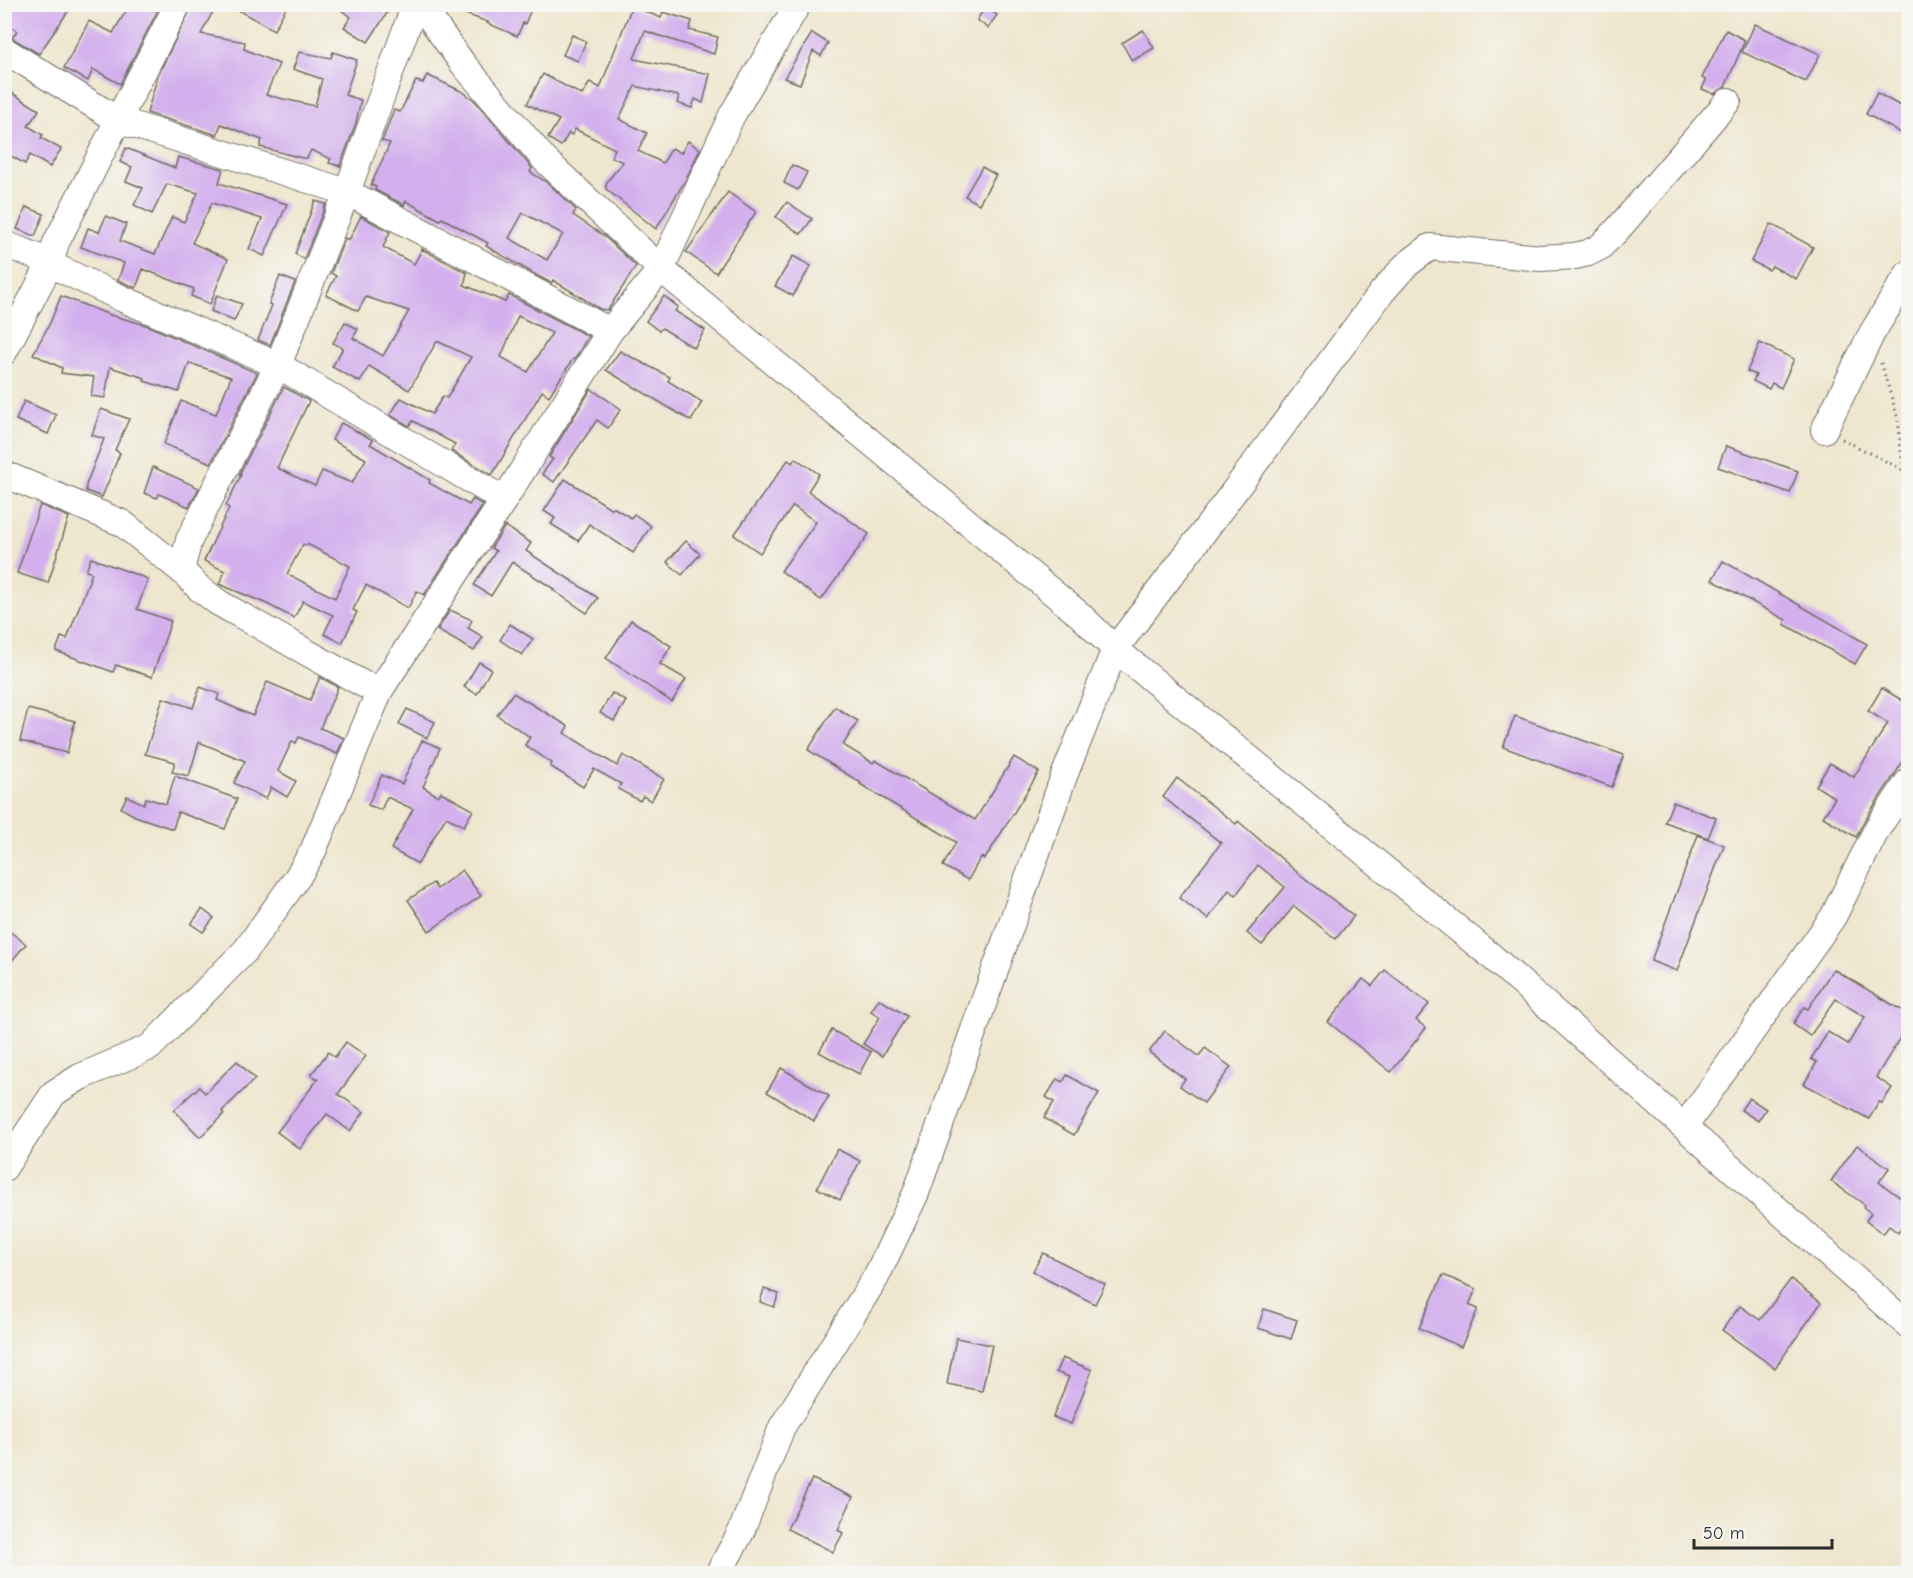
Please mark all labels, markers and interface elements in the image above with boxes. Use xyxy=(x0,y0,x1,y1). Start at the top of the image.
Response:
scale bar xyxy=(1694,1512,1832,1550)
text: 50 m xyxy=(1703,1523,1745,1544)

